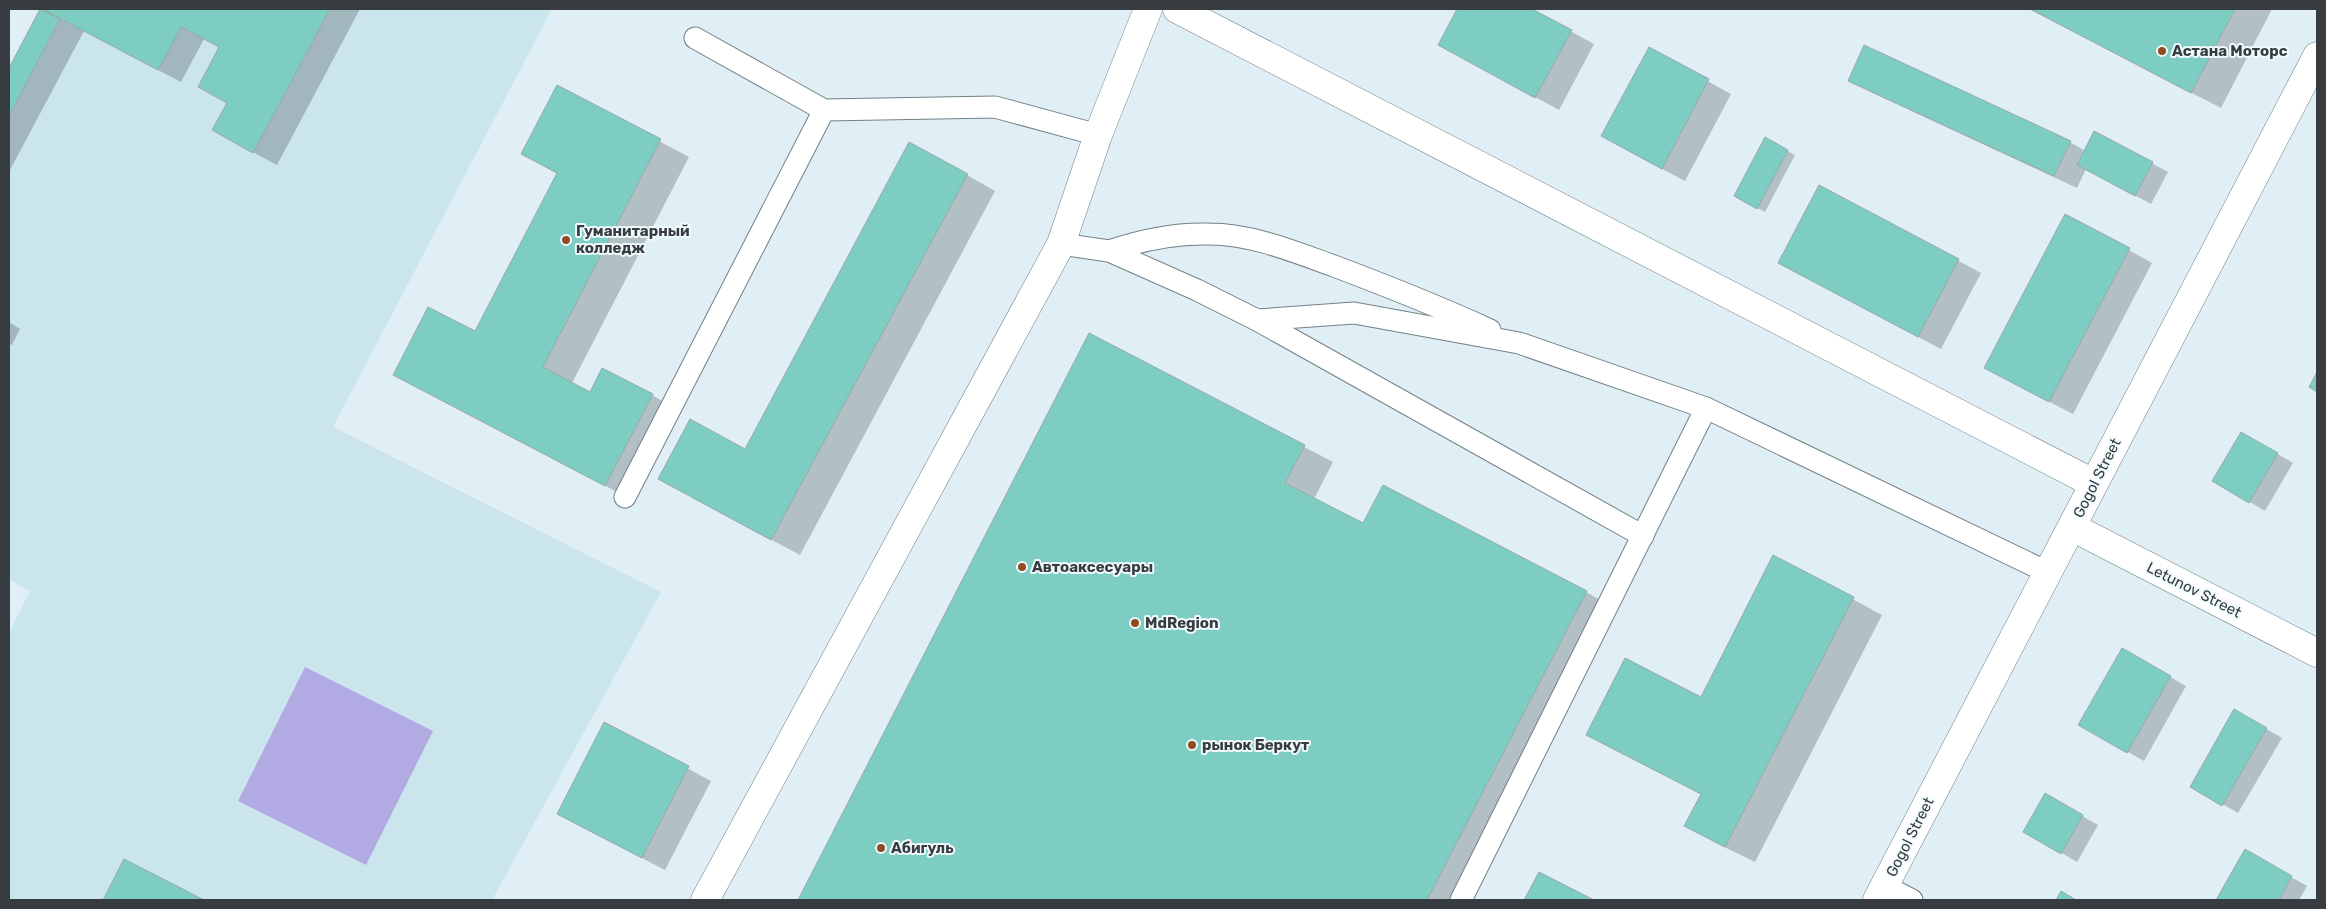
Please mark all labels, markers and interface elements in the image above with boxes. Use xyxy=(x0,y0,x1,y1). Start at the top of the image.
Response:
place label: Астана Моторс xyxy=(2172,42,2288,60)
marker: Астана Моторс xyxy=(2156,45,2168,57)
place label: Гуманитарный колледж xyxy=(576,222,690,257)
marker: Гуманитарный колледж xyxy=(560,234,572,246)
street label: Gogol Street xyxy=(2069,435,2125,521)
place label: Автоаксесуары xyxy=(1032,558,1153,576)
street label: Letunov Street xyxy=(2144,558,2244,622)
marker: Автоаксесуары xyxy=(1016,561,1028,573)
place label: MdRegion xyxy=(1145,614,1219,632)
marker: MdRegion xyxy=(1129,617,1141,629)
place label: рынок Беркут xyxy=(1202,736,1310,754)
marker: рынок Беркут xyxy=(1186,739,1198,751)
street label: Gogol Street xyxy=(1882,794,1938,880)
place label: Абигуль xyxy=(891,839,954,857)
marker: Абигуль xyxy=(875,842,887,854)

